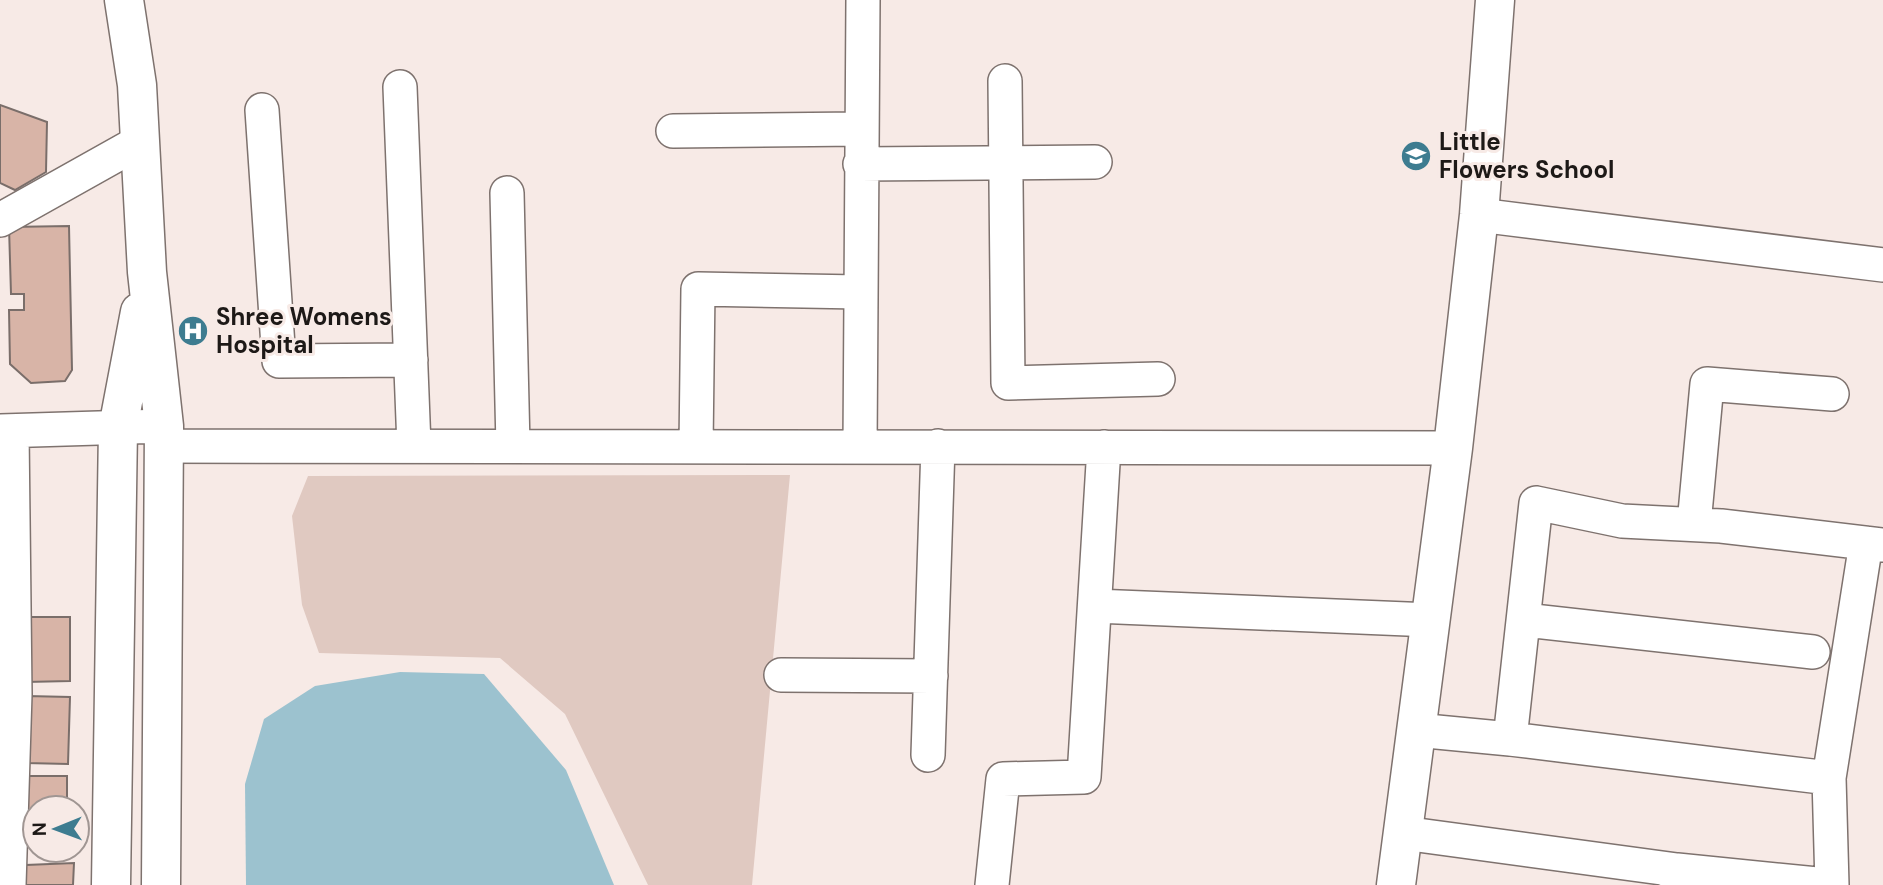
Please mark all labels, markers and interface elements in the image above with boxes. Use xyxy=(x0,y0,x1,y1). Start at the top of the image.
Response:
place label: Little Flowers School xyxy=(1439,126,1615,185)
school or university icon: Little Flowers School xyxy=(1399,139,1433,173)
place label: Shree Womens Hospital xyxy=(216,301,392,360)
hospital icon: Shree Womens Hospital xyxy=(176,314,210,348)
north arrow xyxy=(21,794,91,864)
text: N xyxy=(27,822,52,836)

